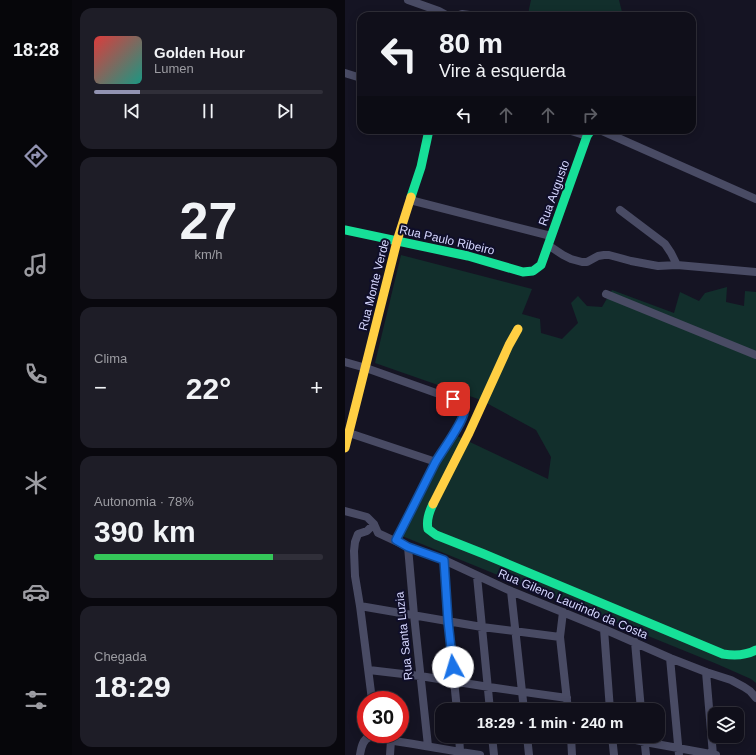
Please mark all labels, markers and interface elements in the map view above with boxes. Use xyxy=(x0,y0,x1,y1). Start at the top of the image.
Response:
icon: left xyxy=(373,28,425,80)
text: 80 m xyxy=(439,28,503,59)
text: 18:28 xyxy=(13,40,59,60)
text: Golden Hour xyxy=(154,44,245,61)
text: Lumen xyxy=(154,61,194,76)
text: Vire à esquerda xyxy=(439,61,566,81)
icon: previous xyxy=(121,100,143,122)
icon: pause xyxy=(197,100,219,122)
icon: next xyxy=(274,100,296,122)
icon: left xyxy=(453,104,475,126)
icon: ahead xyxy=(495,104,517,126)
icon: ahead xyxy=(537,104,559,126)
icon: right xyxy=(579,104,601,126)
icon: directions xyxy=(22,142,50,170)
street label: Rua Augusto xyxy=(536,158,572,228)
text: 27 xyxy=(180,192,237,250)
street label: Rua Paulo Ribeiro xyxy=(398,222,496,258)
street label: Rua Monte Verde xyxy=(356,238,392,332)
text: km/h xyxy=(194,247,223,262)
icon: music xyxy=(22,251,50,279)
text: Clima xyxy=(94,351,127,366)
icon: phone xyxy=(22,360,50,388)
text: 22° xyxy=(186,372,231,405)
text: − xyxy=(94,375,107,400)
text: + xyxy=(310,375,323,400)
pin xyxy=(436,382,470,416)
icon: arrive xyxy=(442,388,464,410)
icon: climate xyxy=(22,469,50,497)
text: Autonomia · 78% xyxy=(94,494,194,509)
text: 390 km xyxy=(94,515,196,548)
street label: Rua Gileno Laurindo da Costa xyxy=(496,566,650,642)
icon: car xyxy=(22,578,50,606)
street label: Rua Santa Luzia xyxy=(392,591,416,681)
position arrow xyxy=(432,646,474,688)
text: Chegada xyxy=(94,649,147,664)
text: 18:29 xyxy=(94,670,171,703)
icon: filters xyxy=(22,686,50,714)
speed limit sign: 30 xyxy=(357,691,409,743)
map controls xyxy=(708,707,744,743)
button: layers xyxy=(708,707,744,743)
text: 18:29 · 1 min · 240 m xyxy=(477,714,623,731)

